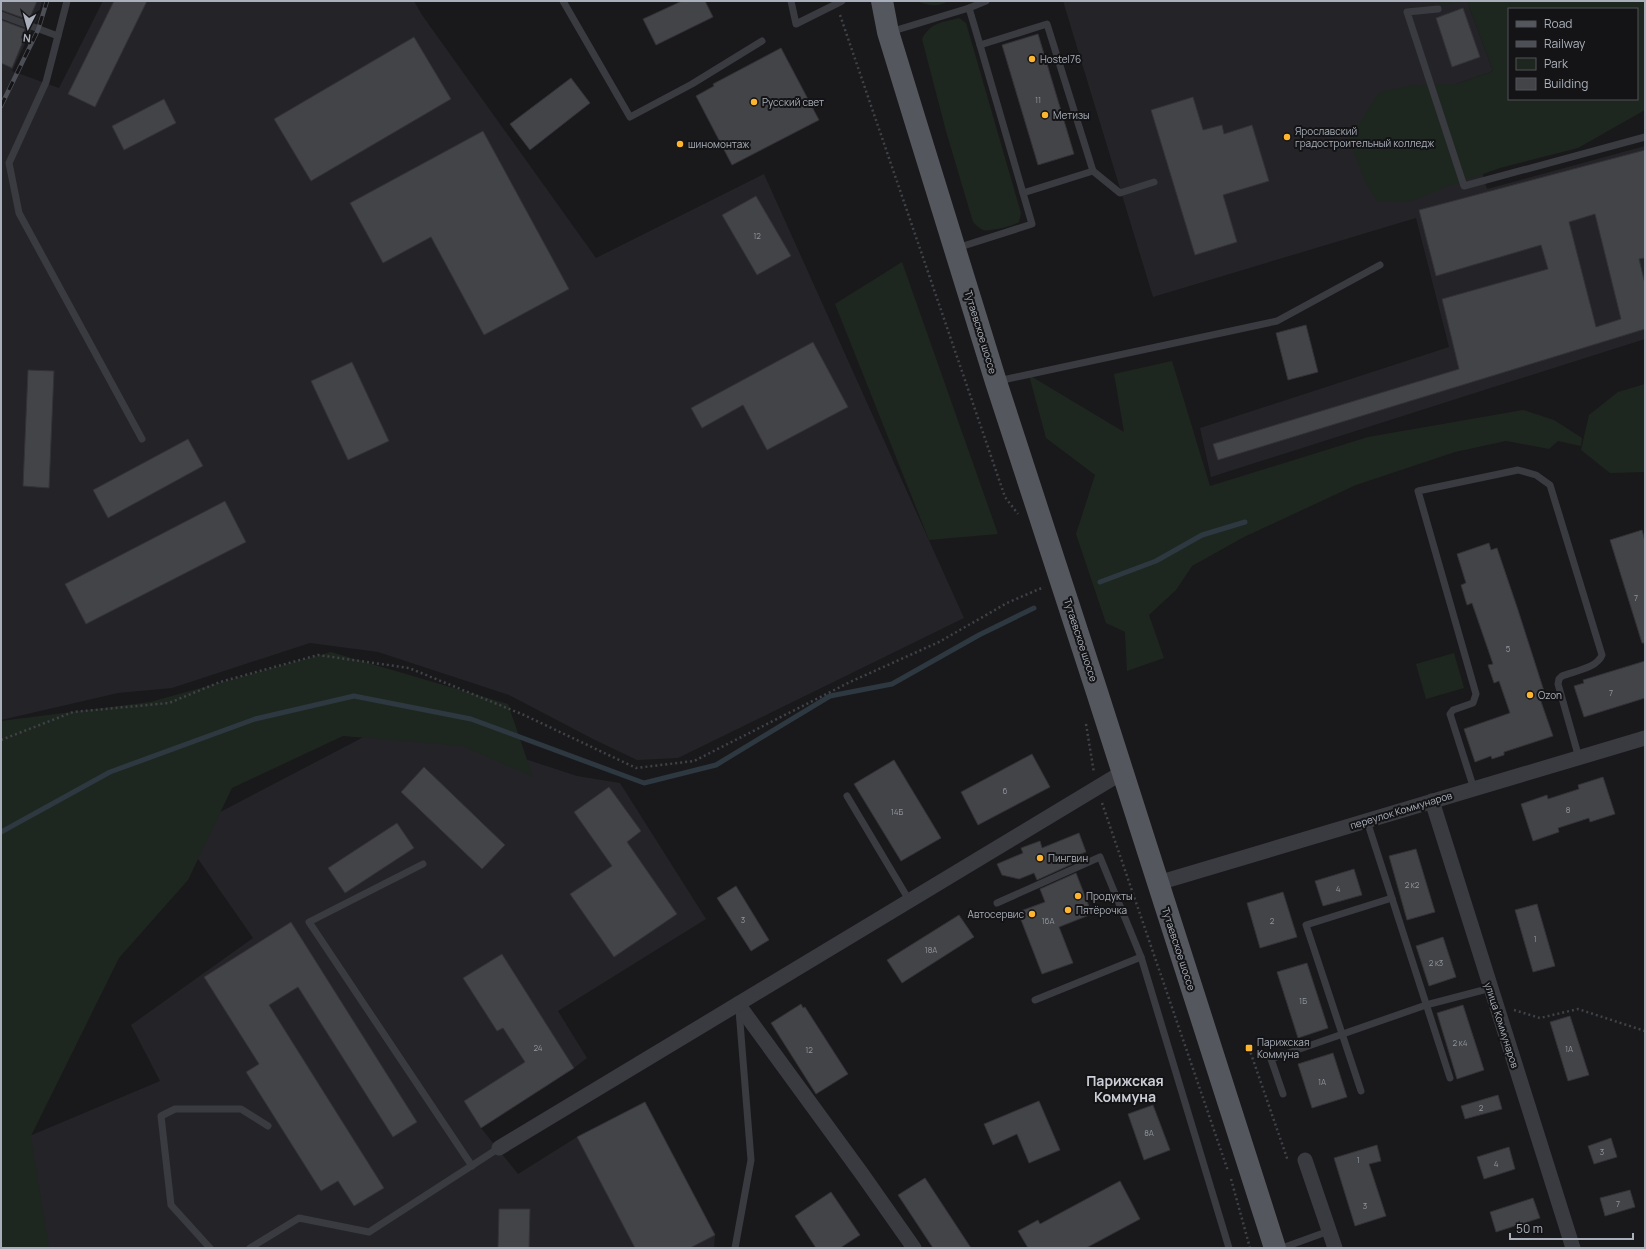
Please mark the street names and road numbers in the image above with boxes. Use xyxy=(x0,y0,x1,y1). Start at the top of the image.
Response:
street label: Тутаевское шоссе xyxy=(962,289,1000,376)
street label: Тутаевское шоссе xyxy=(1061,597,1101,683)
street label: переулок Коммунаров xyxy=(1348,788,1454,832)
street label: Тутаевское шоссе xyxy=(1159,906,1199,992)
street label: улица Коммунаров xyxy=(1482,980,1523,1070)

